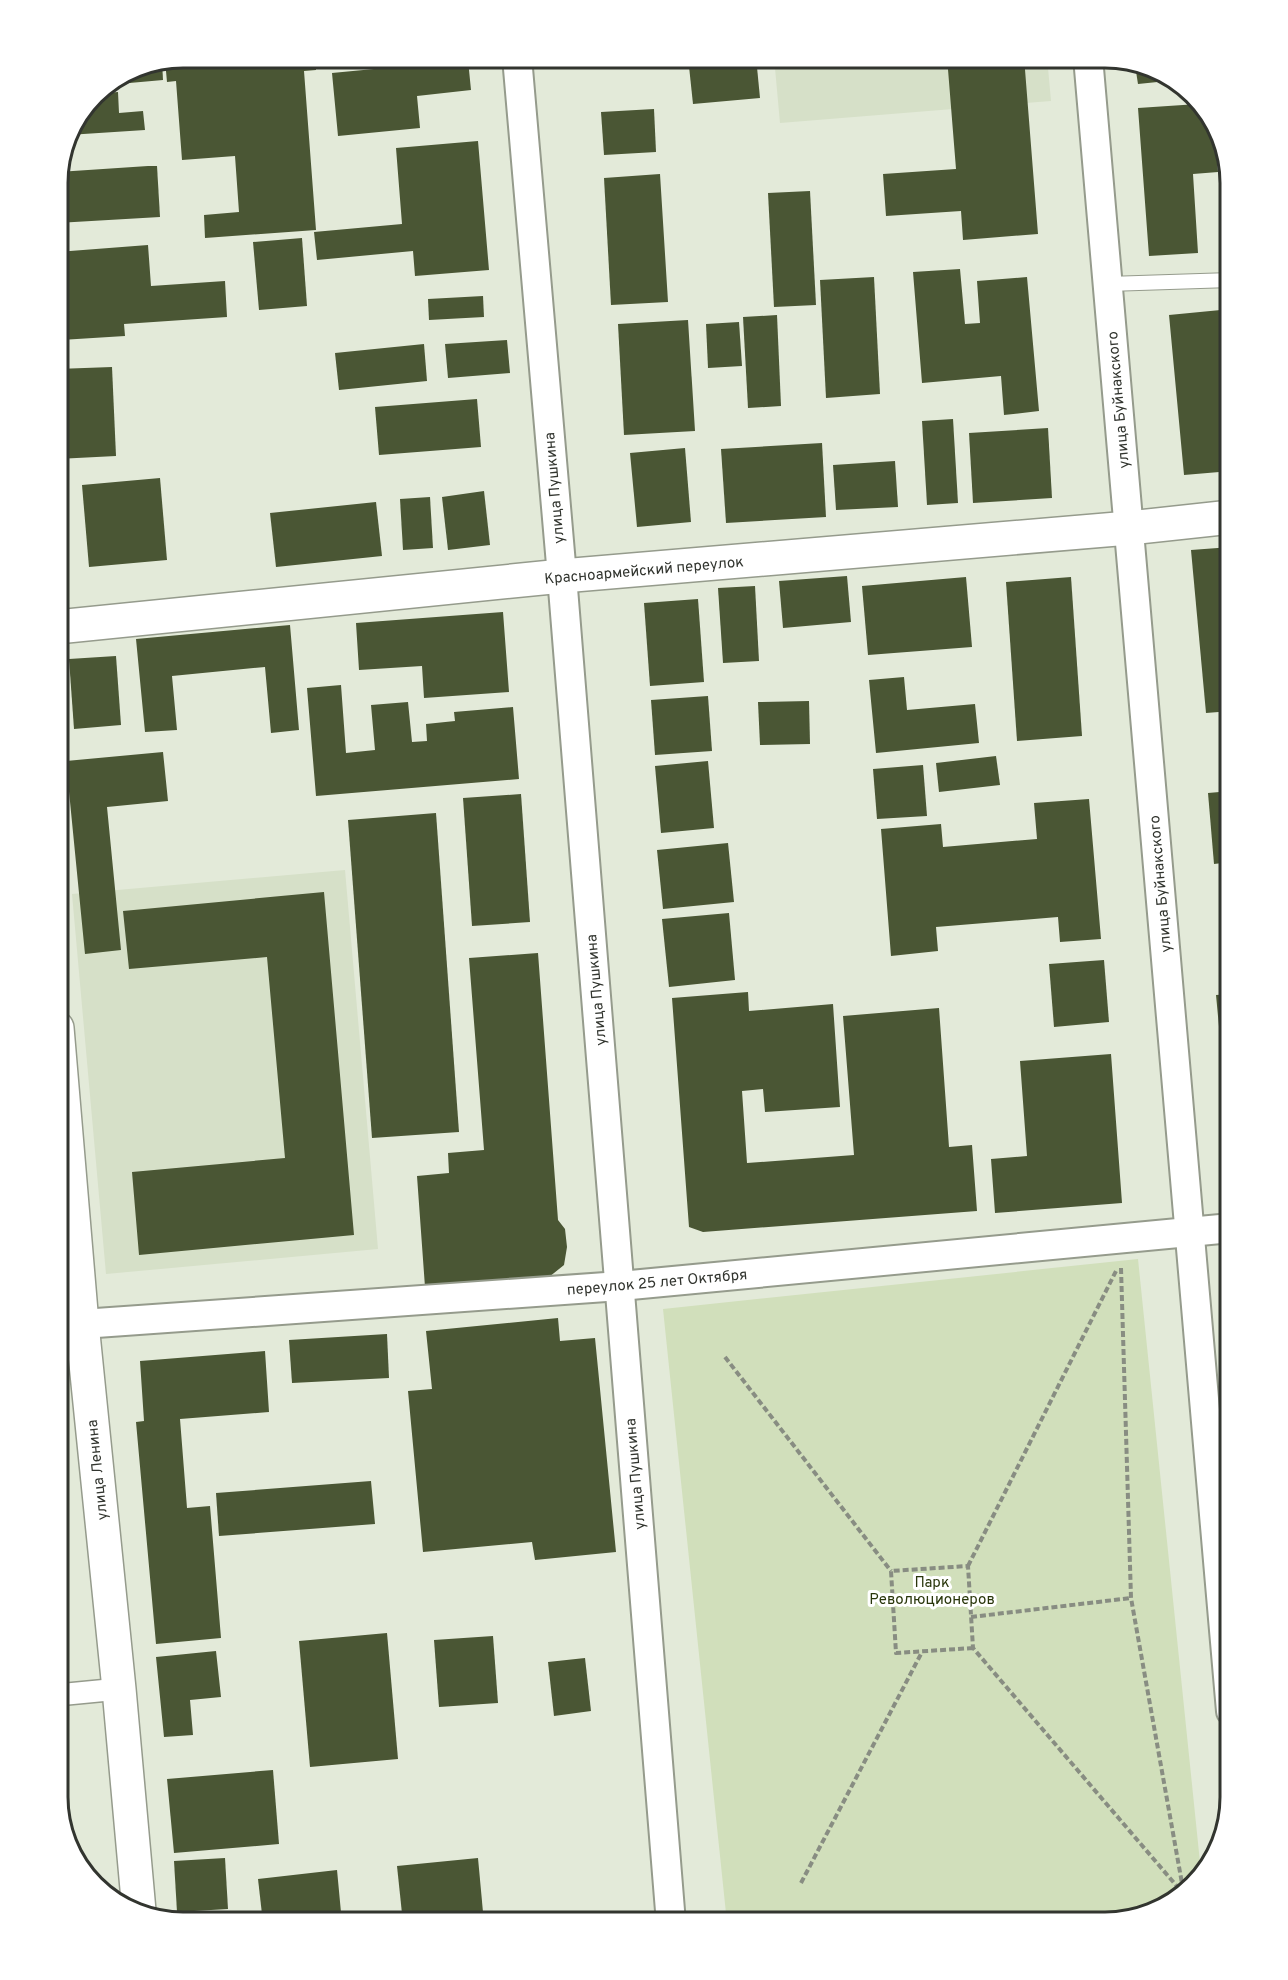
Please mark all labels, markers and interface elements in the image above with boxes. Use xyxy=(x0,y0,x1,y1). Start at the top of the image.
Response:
street label: улица Буйнакского xyxy=(1104,330,1135,469)
street label: улица Пушкина xyxy=(541,431,570,544)
street label: Красноармейский переулок xyxy=(544,553,745,590)
street label: улица Буйнакского xyxy=(1146,814,1177,953)
street label: улица Пушкина xyxy=(583,933,612,1046)
street label: переулок 25 лет Октября xyxy=(566,1266,748,1301)
street label: улица Пушкина xyxy=(622,1417,651,1530)
street label: улица Ленина xyxy=(84,1419,113,1521)
park label: Парк Революционеров xyxy=(869,1574,995,1610)

